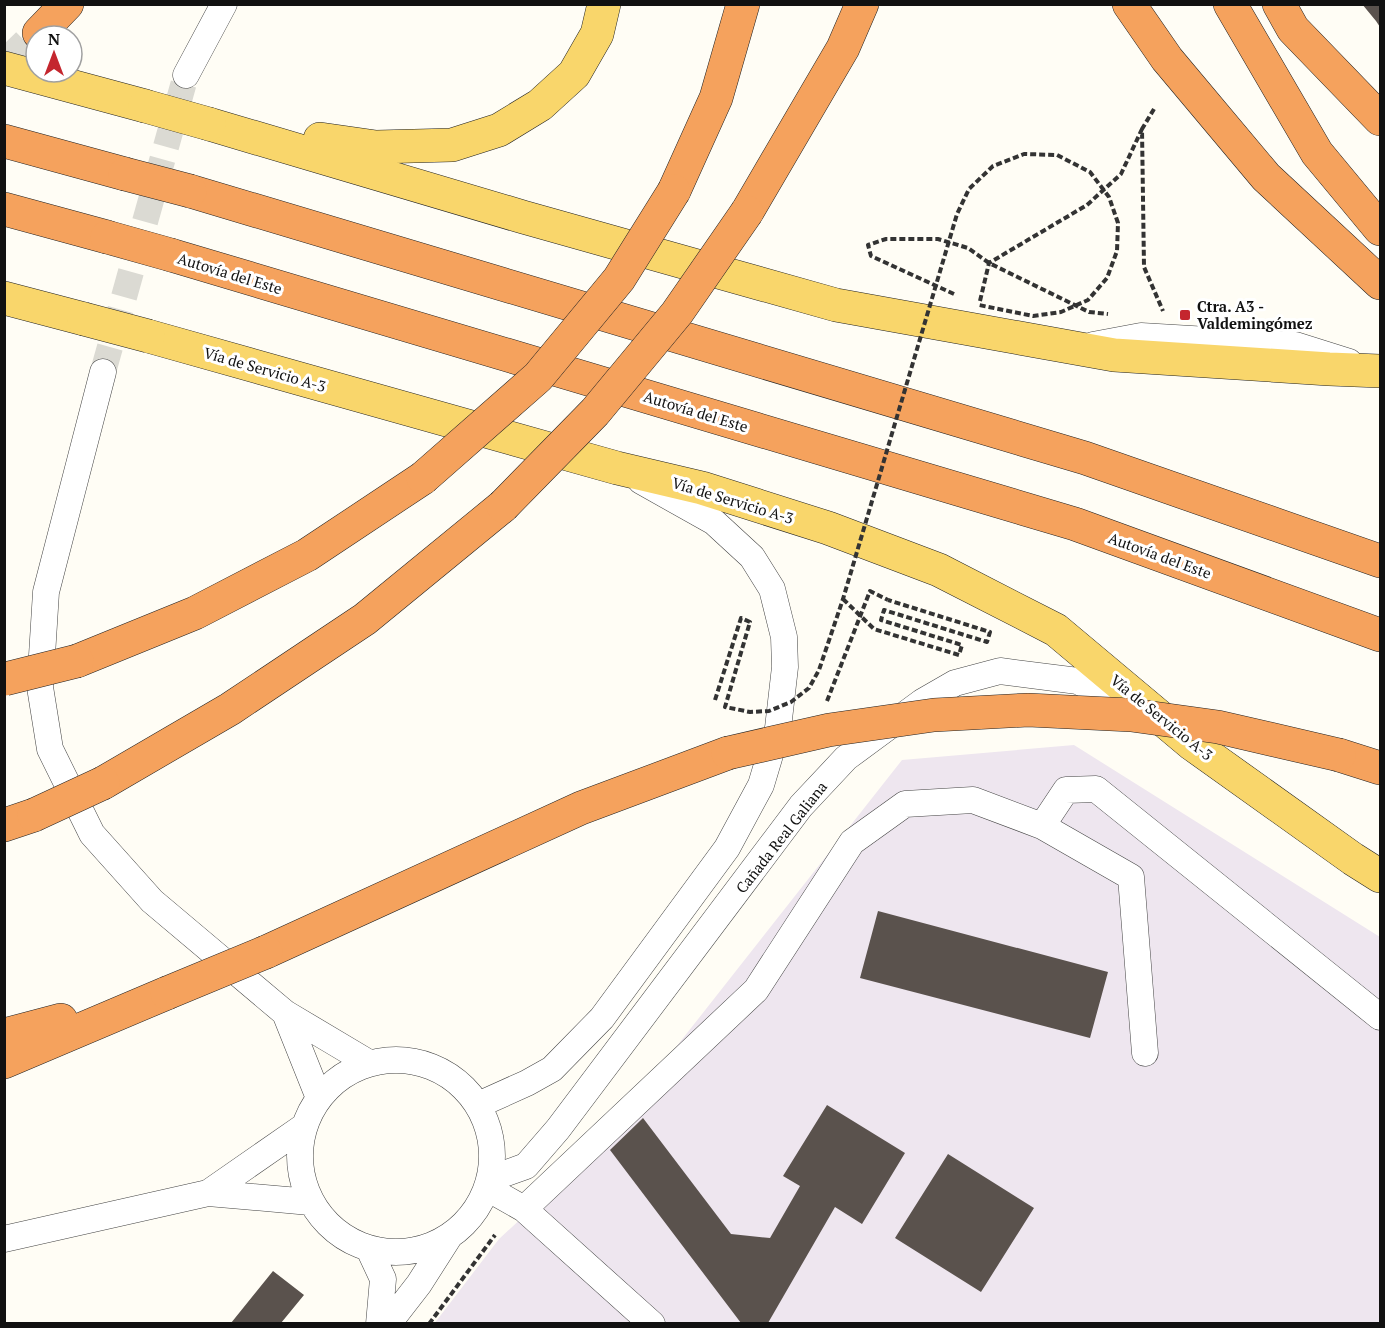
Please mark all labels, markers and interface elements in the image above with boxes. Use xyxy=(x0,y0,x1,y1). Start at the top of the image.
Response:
north arrow xyxy=(24,24,84,84)
text: N xyxy=(48,28,60,50)
street label: Autovía del Este xyxy=(175,248,285,298)
place label: Ctra. A3 - Valdemingómez xyxy=(1197,296,1313,333)
marker: Ctra. A3 - Valdemingómez xyxy=(1178,308,1192,322)
street label: Vía de Servicio A-3 xyxy=(202,342,328,396)
street label: Autovía del Este xyxy=(641,386,751,436)
street label: Vía de Servicio A-3 xyxy=(670,472,796,528)
street label: Autovía del Este xyxy=(1106,527,1214,583)
street label: Vía de Servicio A-3 xyxy=(1107,670,1217,764)
street label: Cañada Real Galiana xyxy=(731,777,831,897)

